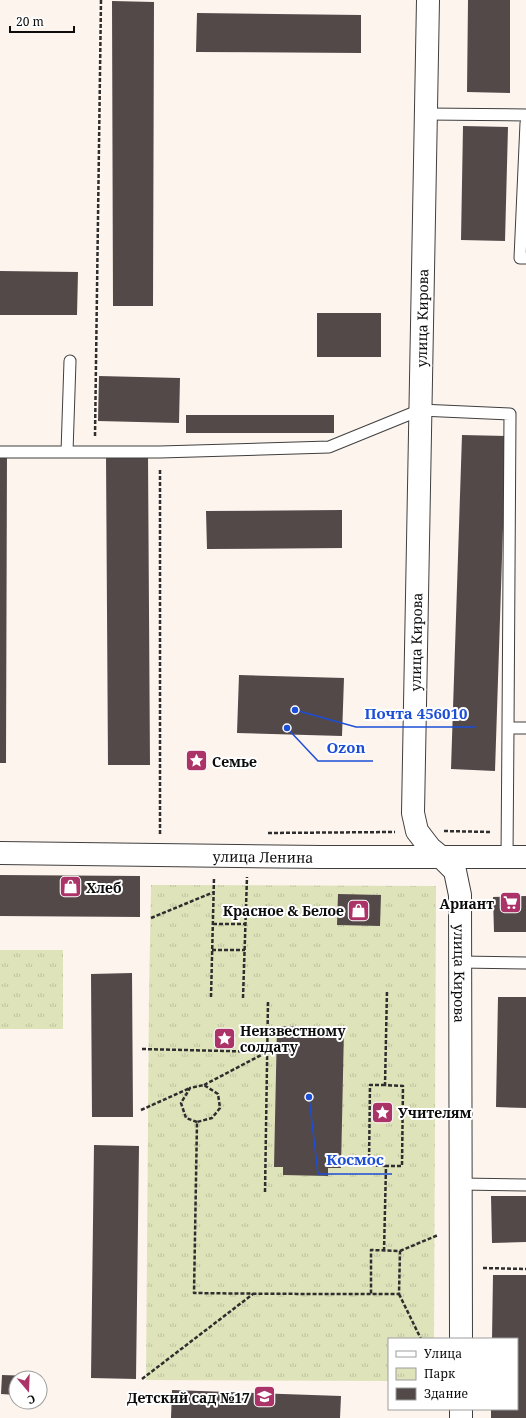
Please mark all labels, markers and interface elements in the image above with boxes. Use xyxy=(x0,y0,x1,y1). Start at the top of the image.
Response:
scale bar xyxy=(10,8,74,34)
text: 20 m xyxy=(16,13,44,30)
street label: улица Кирова xyxy=(412,268,432,368)
street label: улица Кирова xyxy=(406,592,426,692)
callout: Почта 456010 xyxy=(356,700,475,727)
text: Почта 456010 xyxy=(364,703,468,723)
callout: Ozon xyxy=(318,734,373,761)
text: Ozon xyxy=(327,737,365,757)
place icon: Семье xyxy=(183,748,209,774)
place label: Семье xyxy=(212,752,257,771)
street label: улица Ленина xyxy=(212,846,314,866)
shop icon: Хлеб xyxy=(58,874,84,900)
place label: Хлеб xyxy=(86,878,121,897)
supermarket icon: Ариант xyxy=(497,890,523,916)
place label: Ариант xyxy=(439,894,494,913)
shop icon: Красное & Белое xyxy=(346,897,372,923)
place label: Красное & Белое xyxy=(223,901,344,920)
street label: улица Кирова xyxy=(451,924,470,1023)
place label: Неизвестному солдату xyxy=(240,1021,346,1056)
place icon: Неизвестному солдату xyxy=(212,1025,238,1051)
place icon: Учителям xyxy=(370,1099,396,1125)
place label: Учителям xyxy=(398,1103,472,1122)
callout: Космос xyxy=(318,1147,392,1174)
text: Космос xyxy=(326,1149,384,1169)
legend xyxy=(388,1338,518,1410)
text: Улица xyxy=(424,1345,462,1362)
text: Парк xyxy=(424,1365,456,1382)
north arrow xyxy=(8,1370,48,1410)
school or university icon: Детский сад №17 xyxy=(252,1384,278,1410)
text: Здание xyxy=(424,1385,468,1402)
place label: Детский сад №17 xyxy=(127,1388,250,1407)
text: С xyxy=(26,1392,37,1408)

